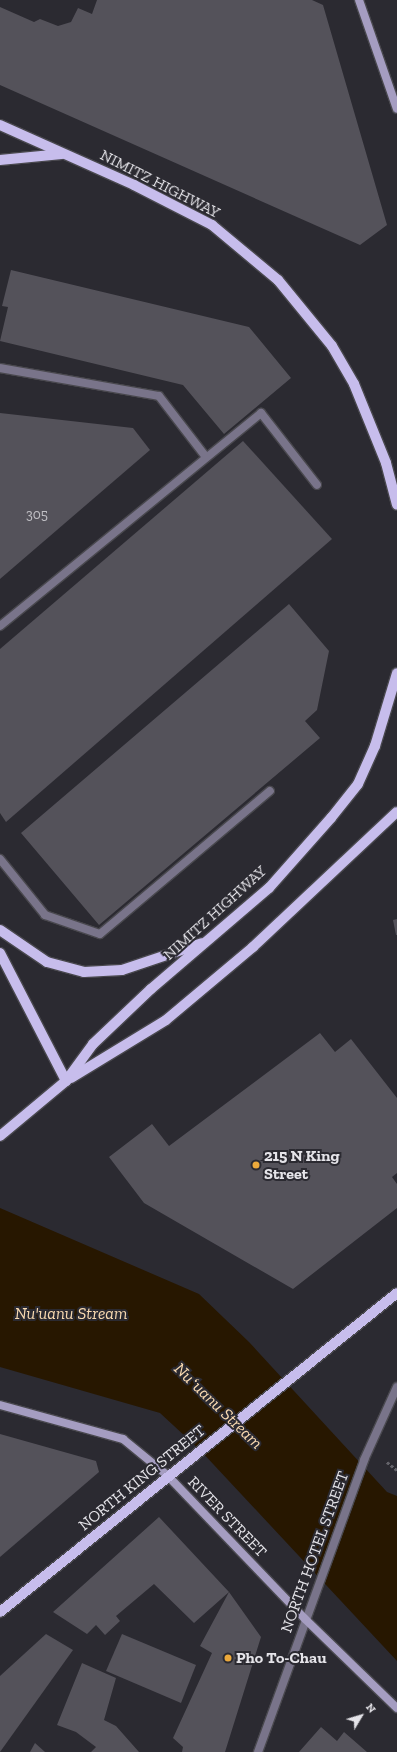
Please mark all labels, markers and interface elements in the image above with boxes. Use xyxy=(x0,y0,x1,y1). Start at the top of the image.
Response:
street label: NIMITZ HIGHWAY xyxy=(97,145,223,223)
house number: 305 xyxy=(26,507,48,523)
street label: NIMITZ HIGHWAY xyxy=(159,862,271,964)
place label: 215 N King Street xyxy=(264,1146,340,1184)
marker: 215 N King Street xyxy=(251,1160,261,1170)
water label: Nu'uanu Stream xyxy=(15,1304,127,1324)
water label: Nuʻuanu Stream xyxy=(169,1359,267,1453)
street label: NORTH KING STREET xyxy=(75,1421,209,1535)
street label: NORTH HOTEL STREET xyxy=(277,1469,353,1635)
street label: RIVER STREET xyxy=(183,1472,271,1562)
place label: Pho To-Chau xyxy=(236,1648,326,1668)
marker: Pho To-Chau xyxy=(223,1653,233,1663)
north arrow xyxy=(341,1696,381,1736)
text: N xyxy=(363,1701,379,1716)

